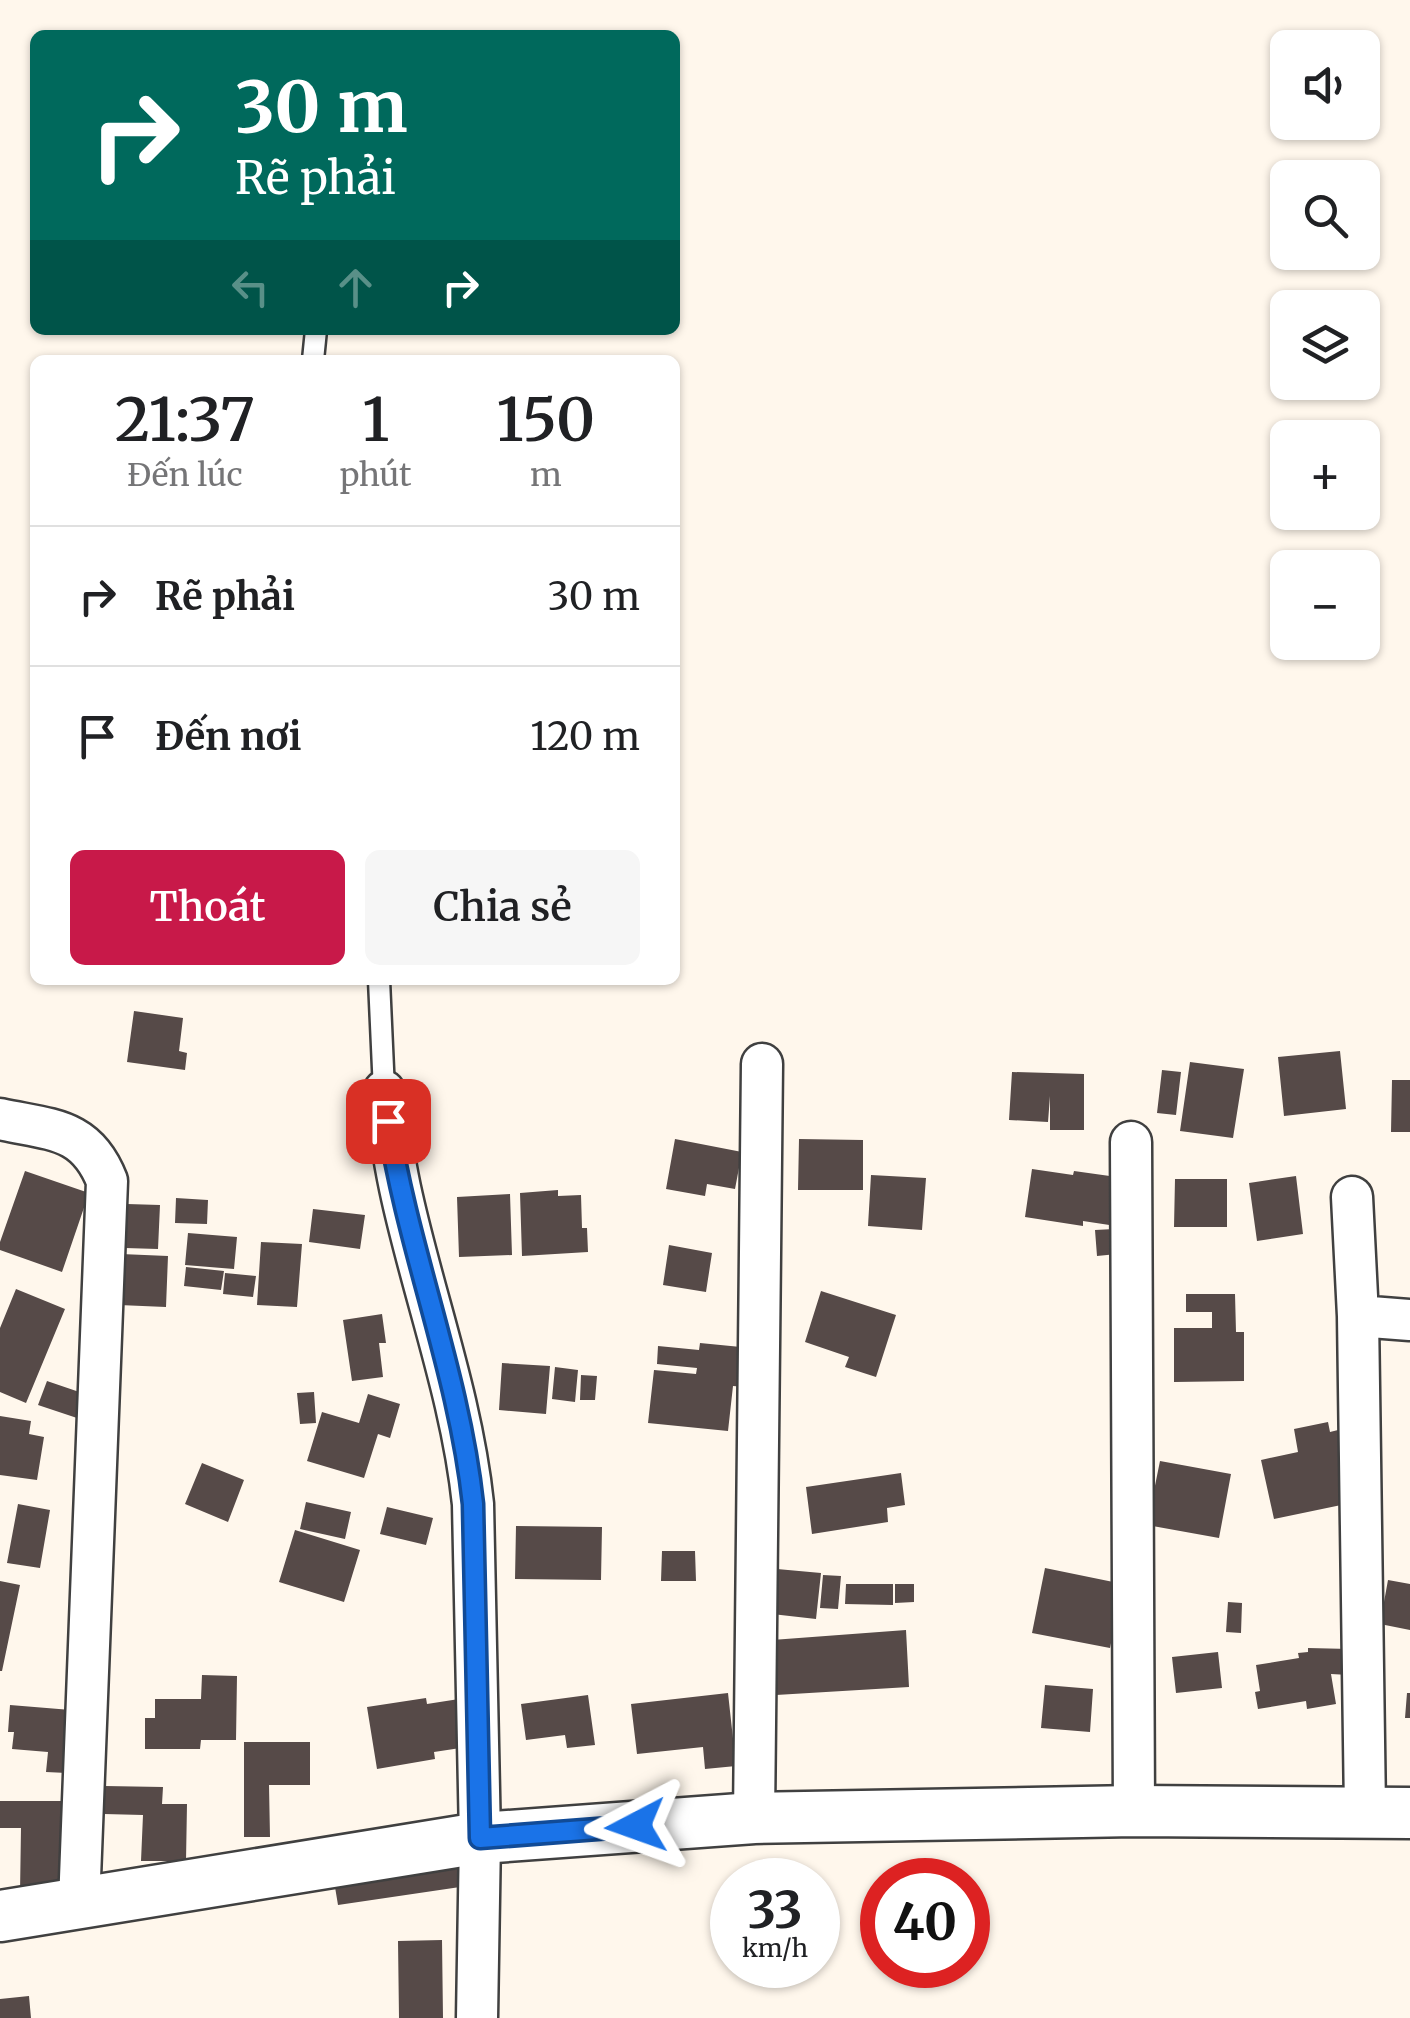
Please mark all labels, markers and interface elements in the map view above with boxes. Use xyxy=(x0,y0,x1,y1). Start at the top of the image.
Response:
map controls xyxy=(1270,30,1380,660)
button: sound xyxy=(1270,30,1380,140)
text: 30 m xyxy=(235,63,408,151)
icon: right xyxy=(70,70,200,200)
text: Rẽ phải xyxy=(235,150,396,206)
button: search xyxy=(1270,160,1380,270)
icon: left xyxy=(223,260,278,315)
icon: ahead xyxy=(328,260,383,315)
icon: right xyxy=(433,260,488,315)
button: layers xyxy=(1270,290,1380,400)
text: 21:37 xyxy=(115,382,255,457)
text: 1 xyxy=(362,382,389,457)
text: 150 xyxy=(496,382,595,457)
button: + xyxy=(1270,420,1380,530)
text: Đến lúc xyxy=(127,455,243,495)
text: phút xyxy=(340,455,412,495)
text: m xyxy=(530,455,562,495)
button: − xyxy=(1270,550,1380,660)
icon: right xyxy=(70,569,125,624)
text: Rẽ phải xyxy=(155,573,295,620)
text: 30 m xyxy=(547,573,640,620)
icon: arrive xyxy=(70,709,125,764)
text: Đến nơi xyxy=(155,713,302,760)
text: 120 m xyxy=(530,713,640,760)
button: Thoát xyxy=(70,850,345,965)
button: Chia sẻ xyxy=(365,850,640,965)
pin xyxy=(346,1079,431,1164)
icon: arrive xyxy=(361,1094,416,1149)
position arrow xyxy=(584,1774,688,1878)
speed limit sign: 40 xyxy=(860,1858,990,1988)
text: 33 xyxy=(747,1879,803,1942)
text: km/h xyxy=(742,1932,808,1964)

